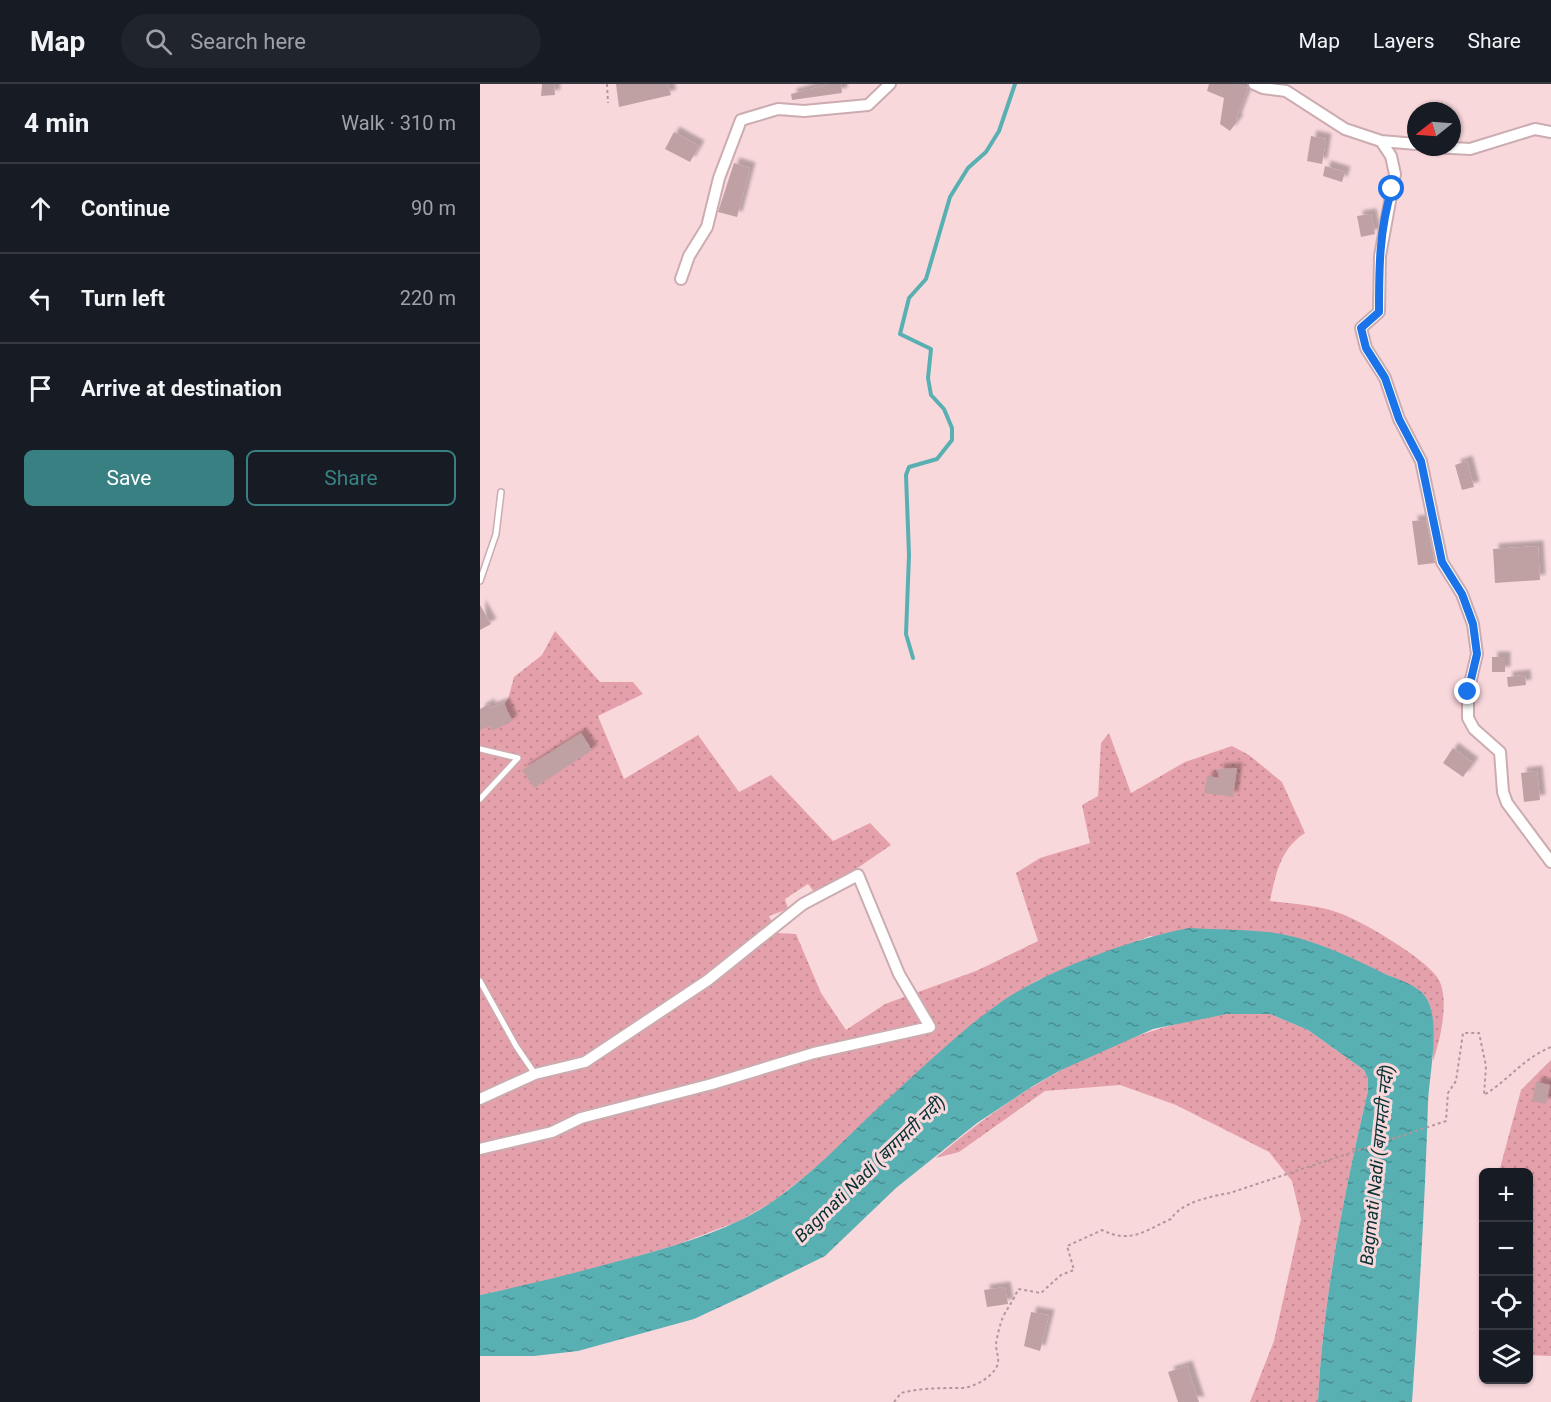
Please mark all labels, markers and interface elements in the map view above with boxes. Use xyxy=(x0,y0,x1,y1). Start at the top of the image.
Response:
search box xyxy=(121,14,541,68)
text: Map xyxy=(30,25,85,58)
icon: search xyxy=(142,25,175,58)
text: Search here xyxy=(190,29,306,54)
text: Map xyxy=(1298,29,1340,53)
text: Layers xyxy=(1373,29,1434,53)
text: Share xyxy=(1467,29,1521,53)
north arrow xyxy=(1407,102,1461,156)
text: 4 min xyxy=(24,108,89,138)
text: Walk · 310 m xyxy=(341,111,456,135)
route start xyxy=(1378,175,1404,201)
icon: ahead xyxy=(24,192,57,225)
text: Continue xyxy=(81,196,170,221)
text: 90 m xyxy=(411,196,456,220)
icon: left xyxy=(24,282,57,315)
text: Turn left xyxy=(81,286,165,311)
text: 220 m xyxy=(400,286,456,310)
icon: arrive xyxy=(24,372,57,405)
text: Arrive at destination xyxy=(81,376,282,401)
button: Save xyxy=(24,450,234,506)
button: Share xyxy=(246,450,456,506)
route end xyxy=(1454,678,1480,704)
water label: Bagmati Nadi (बागमती नदी) xyxy=(1356,1064,1398,1266)
water label: Bagmati Nadi (बागमती नदी) xyxy=(790,1091,950,1247)
map controls xyxy=(1479,1168,1533,1384)
button: + xyxy=(1479,1168,1533,1222)
button: − xyxy=(1479,1222,1533,1276)
button: locate xyxy=(1479,1276,1533,1330)
button: layers xyxy=(1479,1330,1533,1384)

